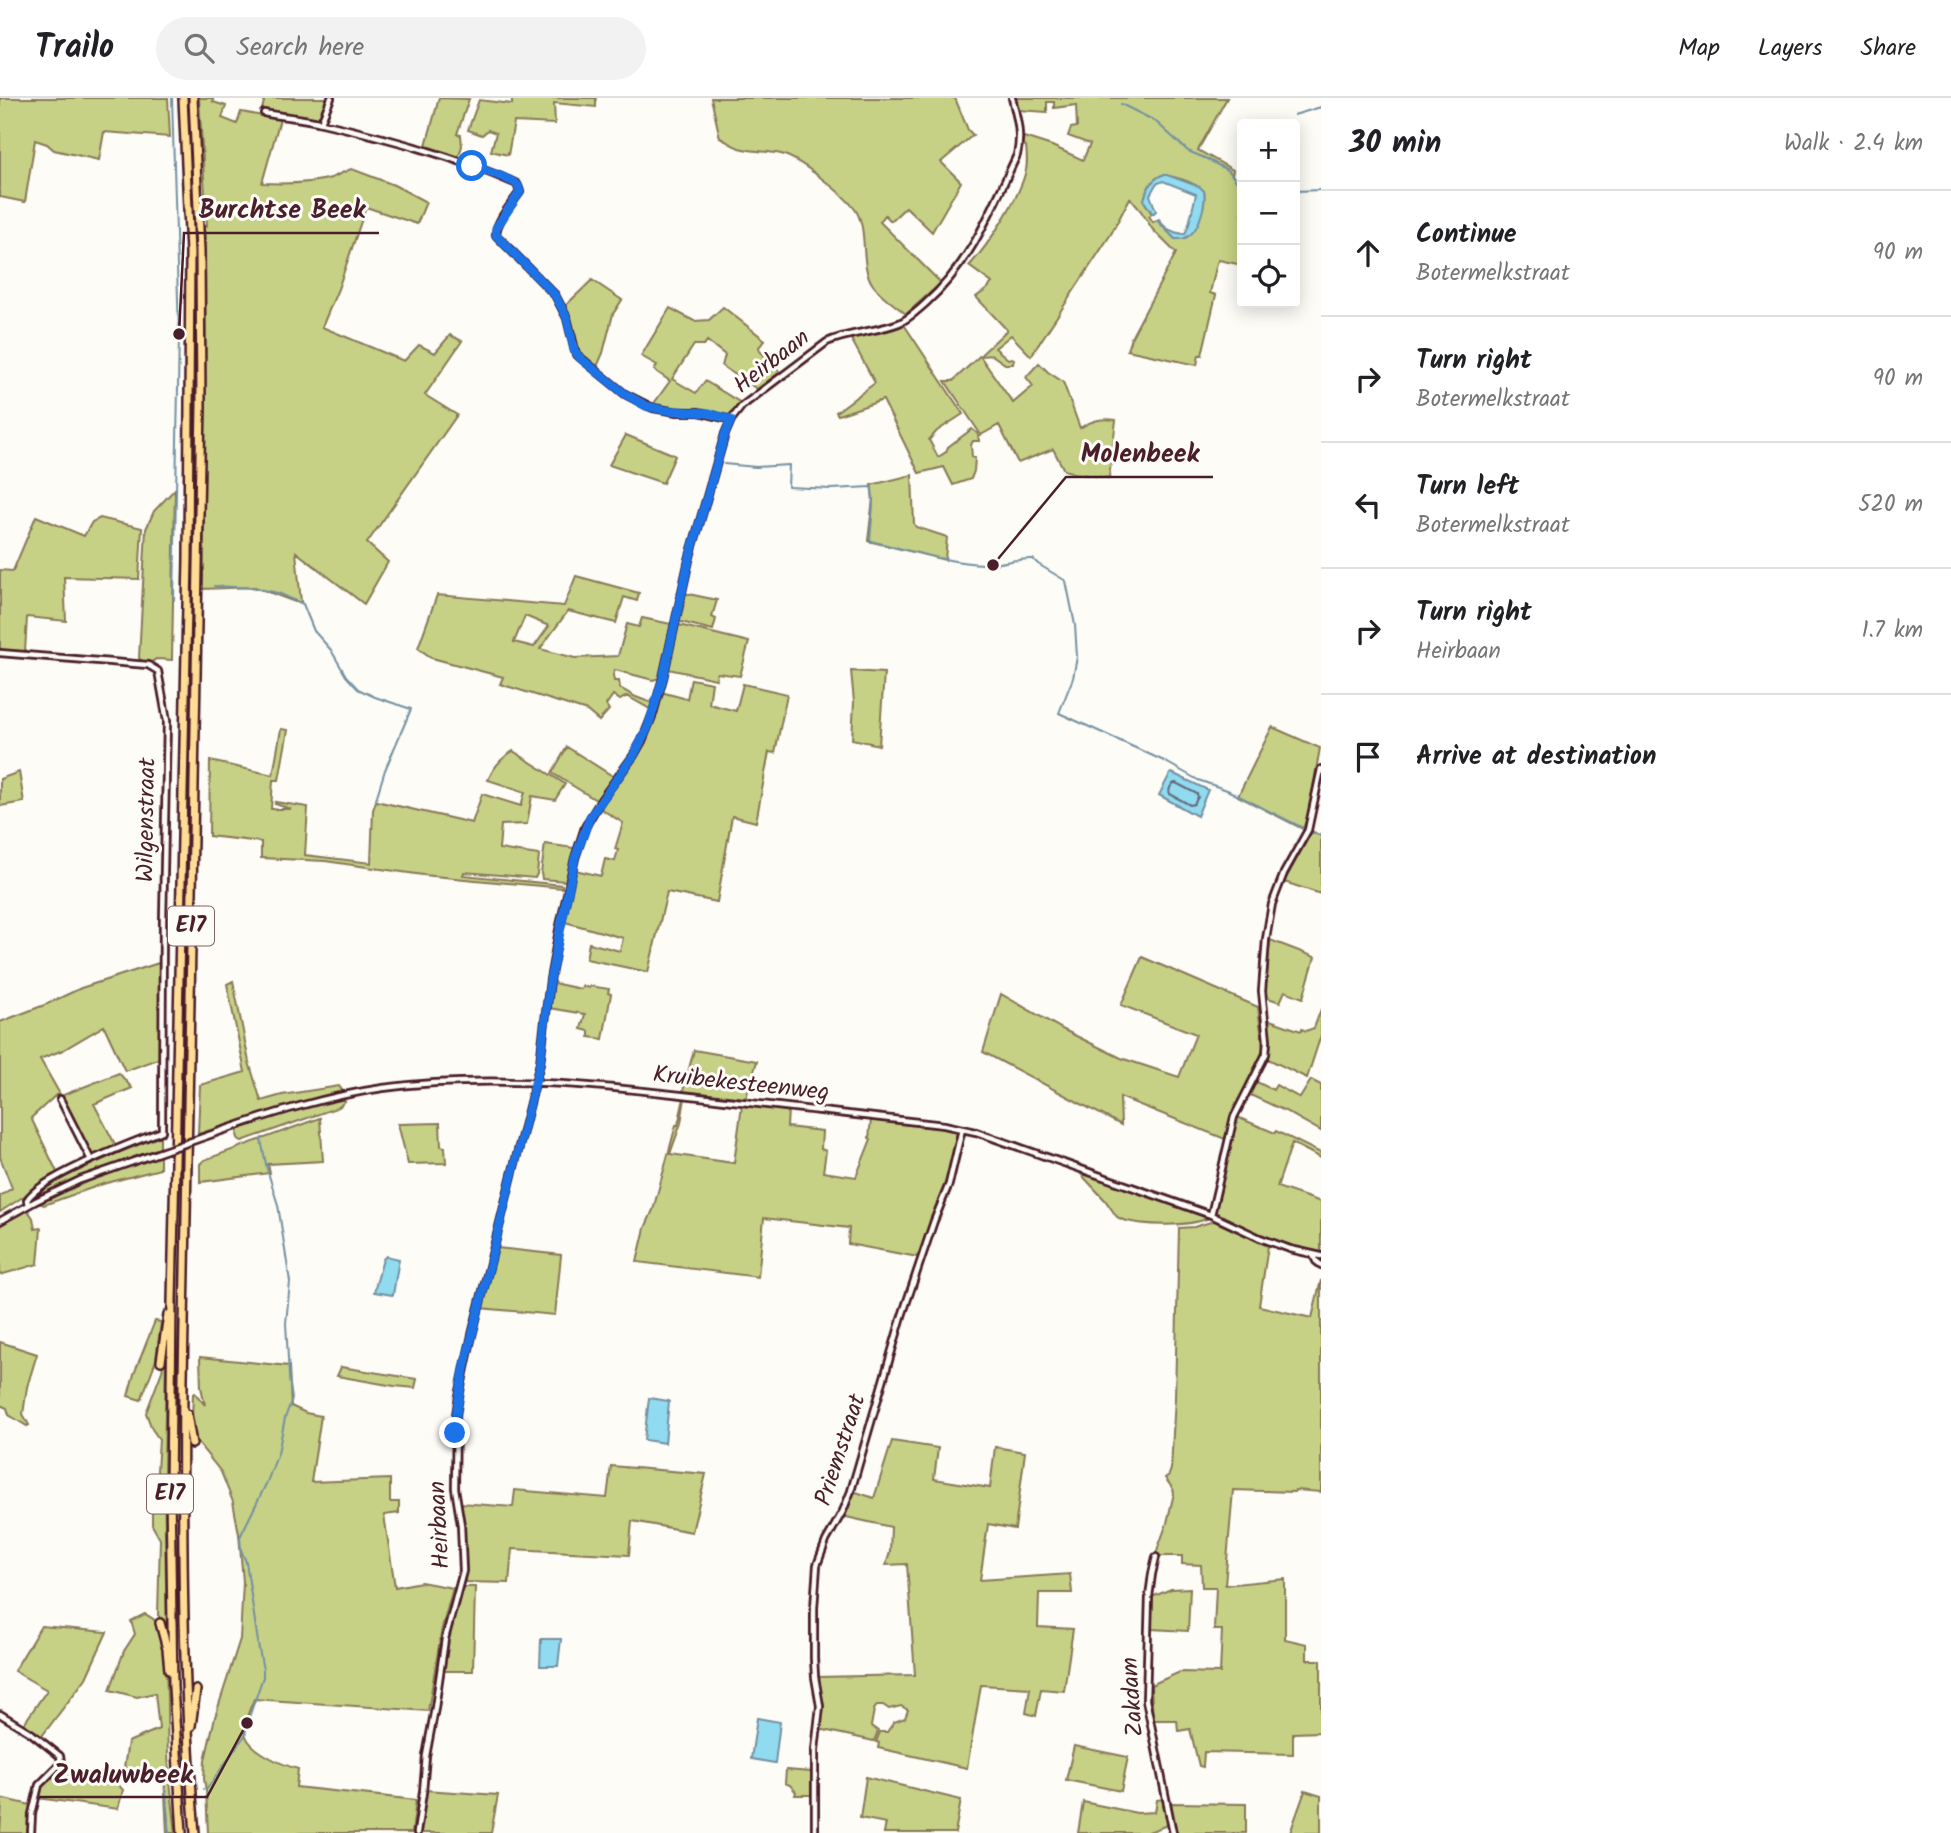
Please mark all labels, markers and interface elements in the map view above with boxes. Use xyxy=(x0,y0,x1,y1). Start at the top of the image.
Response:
search box xyxy=(156,17,646,80)
text: Trailo xyxy=(35,22,114,75)
text: Search here xyxy=(236,27,364,69)
icon: search xyxy=(180,29,218,67)
text: Map xyxy=(1678,29,1720,68)
text: Layers xyxy=(1758,29,1822,68)
text: Share xyxy=(1860,29,1916,68)
map controls xyxy=(1237,119,1300,308)
button: + xyxy=(1237,119,1300,182)
text: 30 min xyxy=(1349,120,1441,168)
text: Walk · 2.4 km xyxy=(1784,126,1923,162)
route start xyxy=(456,150,487,181)
button: − xyxy=(1237,182,1300,245)
callout: Burchtse Beek xyxy=(184,186,379,233)
text: Burchtse Beek xyxy=(199,190,366,232)
text: Continue xyxy=(1416,214,1517,256)
icon: ahead xyxy=(1349,234,1387,272)
text: 90 m xyxy=(1873,235,1923,271)
button: locate xyxy=(1237,245,1300,308)
text: Botermelkstraat xyxy=(1416,256,1570,292)
street label: Heirbaan xyxy=(725,319,819,405)
text: Turn right xyxy=(1416,340,1532,382)
icon: right xyxy=(1349,360,1387,398)
text: 90 m xyxy=(1873,361,1923,397)
text: Botermelkstraat xyxy=(1416,382,1570,418)
callout: Molenbeek xyxy=(1066,430,1213,477)
text: Molenbeek xyxy=(1081,434,1200,476)
text: Turn left xyxy=(1416,466,1519,508)
icon: left xyxy=(1349,486,1387,524)
text: 520 m xyxy=(1858,487,1923,523)
text: Botermelkstraat xyxy=(1416,508,1570,544)
text: Turn right xyxy=(1416,592,1532,634)
icon: right xyxy=(1349,612,1387,650)
text: 1.7 km xyxy=(1861,613,1923,649)
text: Heirbaan xyxy=(1416,634,1501,670)
text: Arrive at destination xyxy=(1416,736,1656,778)
icon: arrive xyxy=(1349,738,1387,776)
street label: Wilgenstraat xyxy=(126,757,168,883)
road number: E17 xyxy=(168,906,214,946)
street label: Kruibekesteenweg xyxy=(651,1055,831,1113)
street label: Priemstraat xyxy=(805,1388,878,1511)
route end xyxy=(439,1417,470,1448)
road number: E17 xyxy=(147,1474,193,1513)
street label: Heirbaan xyxy=(418,1480,462,1570)
street label: Zakdam xyxy=(1111,1656,1155,1738)
callout: Zwaluwbeek xyxy=(39,1750,207,1797)
text: Zwaluwbeek xyxy=(53,1755,194,1797)

